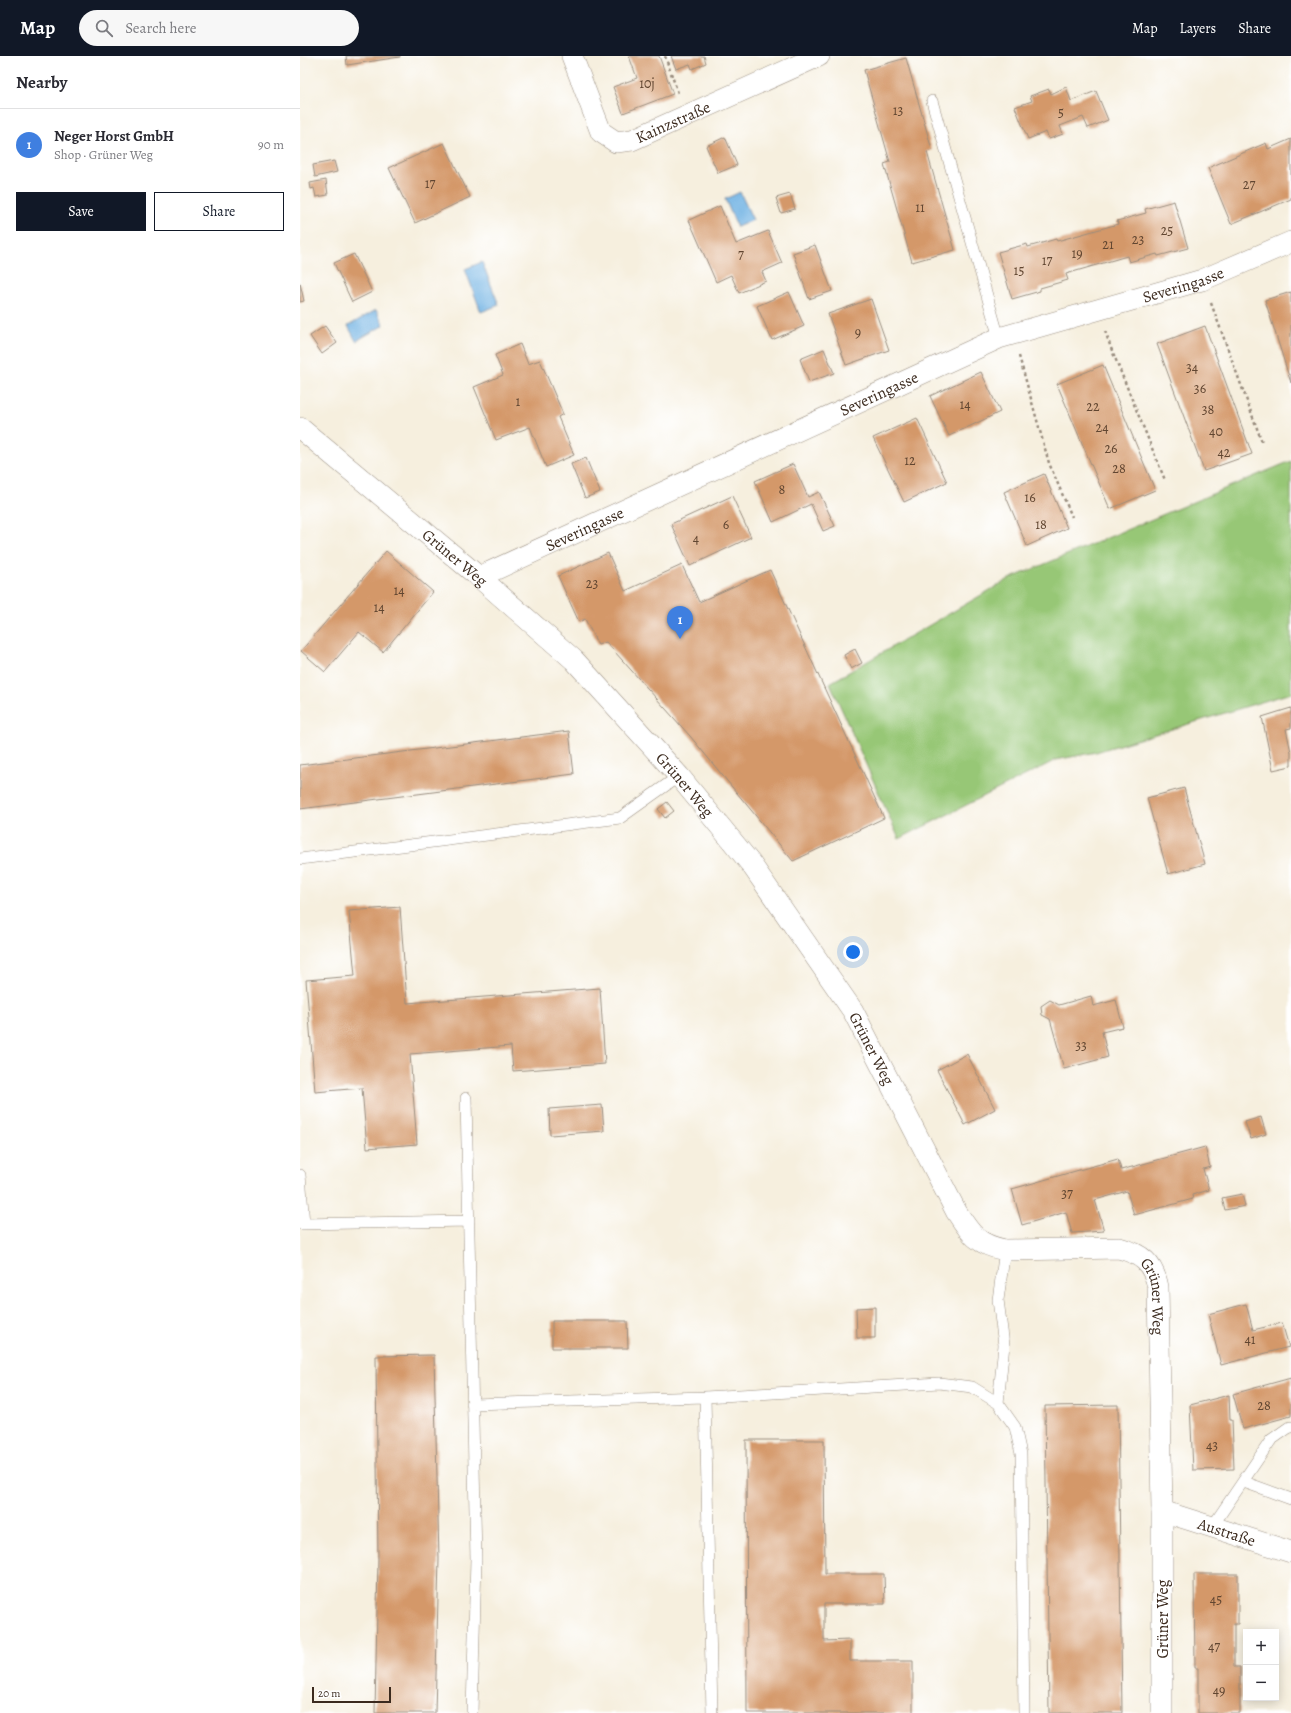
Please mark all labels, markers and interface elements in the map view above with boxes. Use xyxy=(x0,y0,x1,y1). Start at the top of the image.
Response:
search box xyxy=(79,10,359,46)
text: Map xyxy=(20,15,55,41)
icon: search xyxy=(93,17,115,39)
text: Search here xyxy=(125,18,197,38)
text: Map xyxy=(1132,19,1158,38)
text: Layers xyxy=(1180,19,1216,38)
text: Share xyxy=(1238,19,1271,38)
text: Nearby xyxy=(16,71,67,94)
house number: 10j xyxy=(639,74,655,93)
street label: Kainzstraße xyxy=(632,96,714,149)
house number: 13 xyxy=(893,101,903,120)
house number: 5 xyxy=(1058,103,1064,122)
text: Neger Horst GmbH xyxy=(54,126,174,146)
text: 1 xyxy=(27,136,31,153)
text: 90 m xyxy=(258,136,284,153)
text: Shop · Grüner Weg xyxy=(54,146,153,163)
house number: 17 xyxy=(425,174,435,193)
house number: 27 xyxy=(1243,175,1255,194)
button: Save xyxy=(16,192,146,231)
button: Share xyxy=(154,192,284,231)
house number: 11 xyxy=(915,198,925,217)
house number: 25 xyxy=(1161,221,1173,240)
house number: 23 xyxy=(1132,230,1144,249)
house number: 21 xyxy=(1102,235,1114,254)
house number: 19 xyxy=(1071,244,1083,263)
house number: 7 xyxy=(738,245,744,264)
house number: 17 xyxy=(1042,251,1052,270)
house number: 15 xyxy=(1014,261,1024,280)
street label: Severingasse xyxy=(1140,262,1228,308)
house number: 9 xyxy=(855,323,861,342)
house number: 34 xyxy=(1186,358,1198,377)
street label: Severingasse xyxy=(836,367,922,422)
house number: 36 xyxy=(1194,379,1206,398)
house number: 1 xyxy=(516,392,521,411)
house number: 14 xyxy=(959,395,971,414)
house number: 22 xyxy=(1086,397,1100,416)
house number: 38 xyxy=(1202,400,1215,419)
house number: 24 xyxy=(1096,418,1109,437)
house number: 40 xyxy=(1209,422,1223,441)
house number: 26 xyxy=(1104,439,1118,458)
house number: 42 xyxy=(1218,443,1231,462)
house number: 12 xyxy=(904,451,916,470)
house number: 28 xyxy=(1112,459,1126,478)
house number: 8 xyxy=(779,480,786,499)
house number: 16 xyxy=(1024,488,1036,507)
street label: Severingasse xyxy=(542,502,628,557)
house number: 6 xyxy=(723,515,729,534)
house number: 18 xyxy=(1035,515,1047,534)
street label: Grüner Weg xyxy=(417,524,492,592)
house number: 4 xyxy=(693,529,699,548)
house number: 23 xyxy=(586,574,598,593)
house number: 14 xyxy=(393,581,405,600)
house number: 14 xyxy=(373,598,385,617)
pin: 1 xyxy=(667,606,693,639)
street label: Grüner Weg xyxy=(651,748,718,822)
your location xyxy=(843,942,863,962)
street label: Grüner Weg xyxy=(843,1008,899,1089)
house number: 33 xyxy=(1075,1036,1087,1055)
house number: 37 xyxy=(1061,1184,1073,1203)
street label: Grüner Weg xyxy=(1135,1253,1169,1335)
house number: 41 xyxy=(1244,1330,1256,1349)
house number: 28 xyxy=(1257,1396,1271,1415)
house number: 43 xyxy=(1206,1436,1218,1455)
street label: Austraße xyxy=(1194,1513,1258,1552)
street label: Grüner Weg xyxy=(1152,1579,1174,1659)
house number: 45 xyxy=(1210,1590,1222,1609)
map controls xyxy=(1243,1629,1279,1701)
button: + xyxy=(1243,1629,1279,1665)
house number: 47 xyxy=(1208,1637,1220,1656)
button: − xyxy=(1243,1665,1279,1701)
house number: 49 xyxy=(1213,1681,1225,1700)
scale bar xyxy=(312,1685,391,1704)
text: 20 m xyxy=(318,1686,340,1701)

